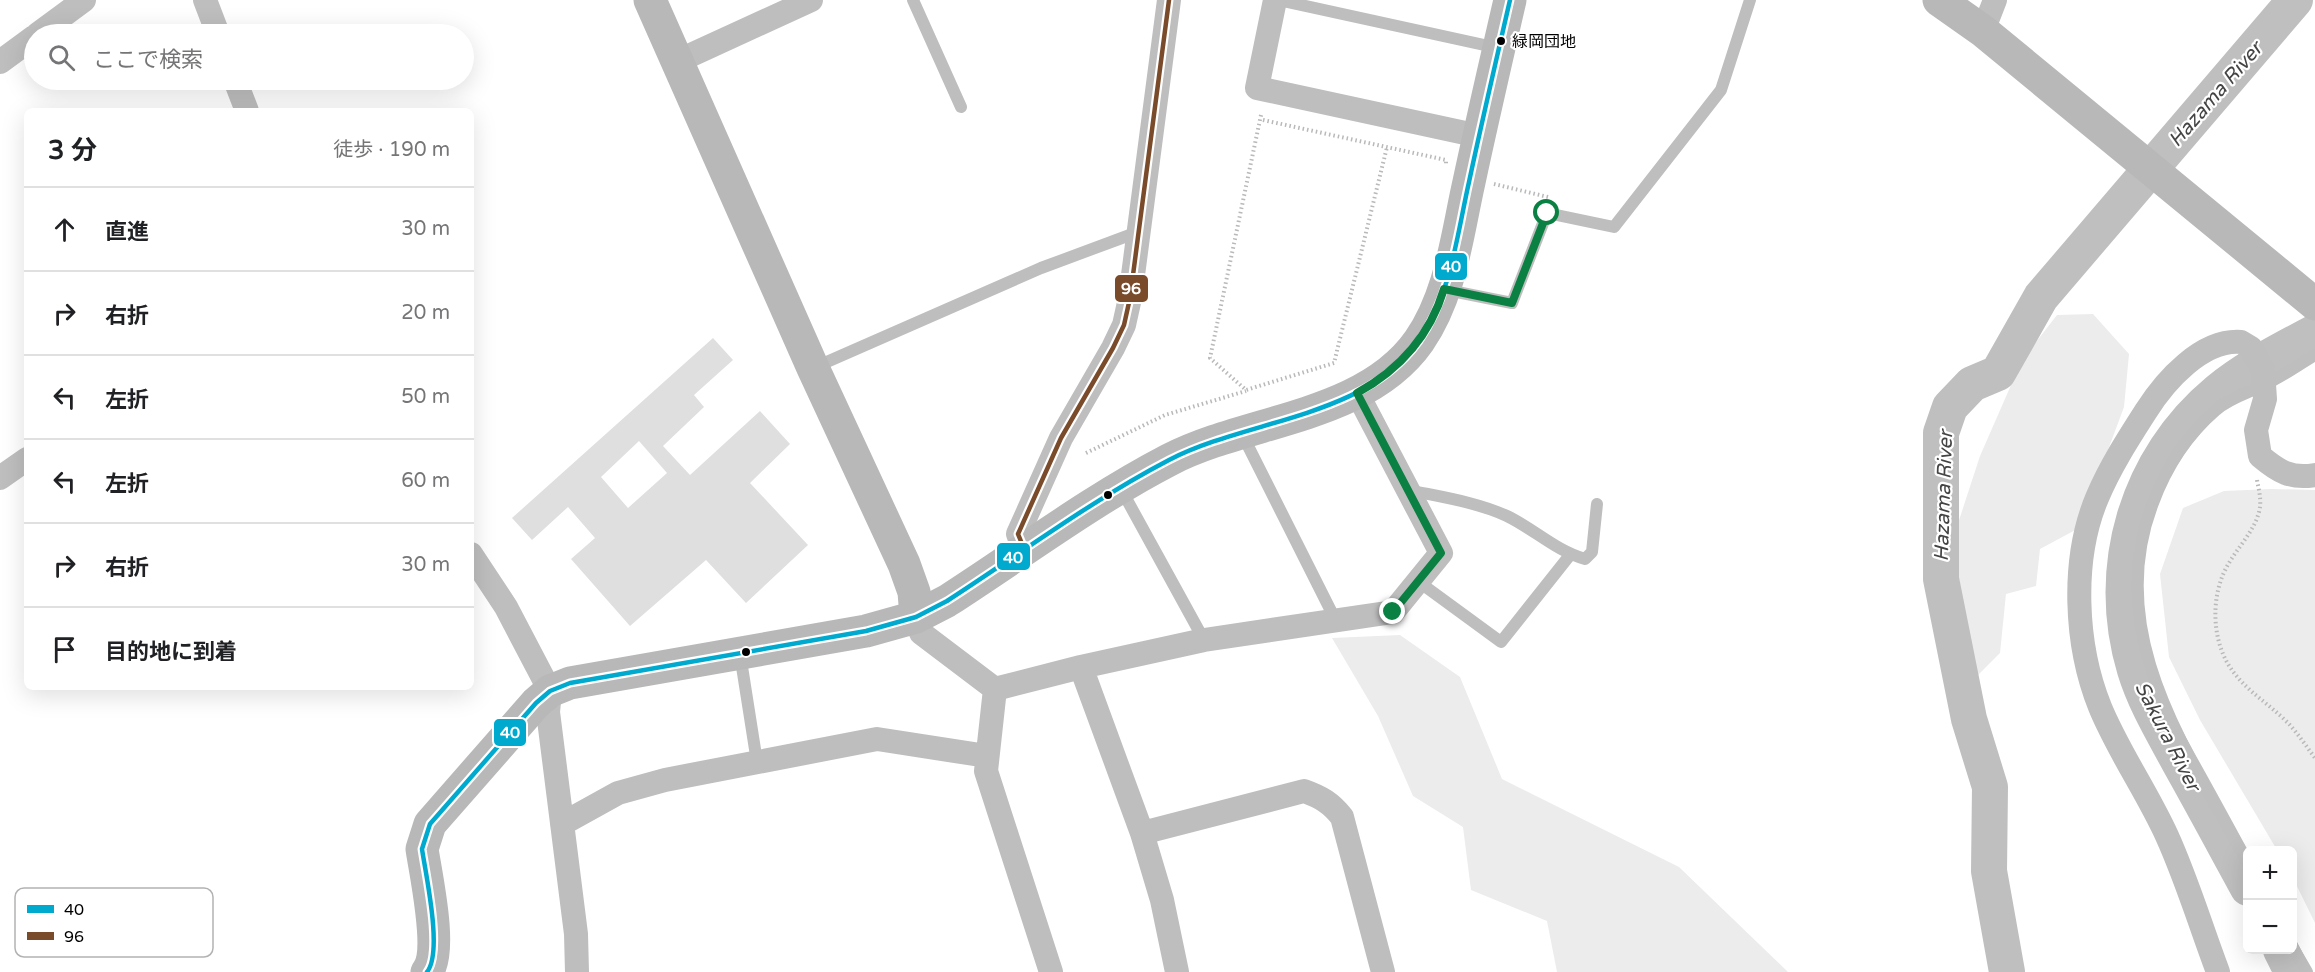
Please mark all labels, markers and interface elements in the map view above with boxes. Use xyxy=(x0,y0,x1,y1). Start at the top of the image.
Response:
search box xyxy=(24,24,474,90)
place label: 緑岡団地 xyxy=(1512,32,1576,52)
marker: 緑岡団地 xyxy=(1495,35,1507,47)
water label: Hazama River xyxy=(2164,36,2269,152)
icon: search xyxy=(45,41,78,74)
text: ここで検索 xyxy=(93,47,203,73)
text: 3 分 xyxy=(48,135,97,166)
text: 徒歩 · 190 m xyxy=(333,138,450,162)
route start xyxy=(1533,199,1559,225)
icon: ahead xyxy=(48,213,81,246)
text: 30 m xyxy=(401,217,450,241)
text: 直進 xyxy=(105,219,149,245)
line badge: 40 xyxy=(1434,252,1468,281)
text: 40 xyxy=(1441,257,1461,277)
line badge: 96 xyxy=(1114,274,1149,303)
text: 96 xyxy=(1121,279,1141,299)
icon: right xyxy=(48,297,81,330)
text: 20 m xyxy=(401,301,450,325)
text: 右折 xyxy=(105,303,149,329)
icon: left xyxy=(48,381,81,414)
text: 50 m xyxy=(401,385,450,409)
text: 左折 xyxy=(105,387,149,413)
water label: Hazama River xyxy=(1930,428,1958,562)
icon: left xyxy=(48,465,81,498)
text: 60 m xyxy=(401,469,450,493)
text: 左折 xyxy=(105,471,149,497)
unlabelled marker xyxy=(1102,489,1114,501)
line badge: 40 xyxy=(996,542,1031,571)
text: 40 xyxy=(1003,548,1023,568)
icon: right xyxy=(48,549,81,582)
text: 30 m xyxy=(401,553,450,577)
text: 右折 xyxy=(105,555,149,581)
route end xyxy=(1379,598,1405,624)
icon: arrive xyxy=(48,633,81,666)
text: 目的地に到着 xyxy=(105,639,237,665)
unlabelled marker xyxy=(740,646,752,658)
water label: Sakura River xyxy=(2129,678,2206,797)
line badge: 40 xyxy=(493,718,527,747)
text: 40 xyxy=(500,723,520,743)
map controls xyxy=(2243,846,2297,954)
button: + xyxy=(2243,846,2297,900)
legend xyxy=(15,888,213,957)
text: 40 xyxy=(64,900,84,920)
button: − xyxy=(2243,900,2297,954)
text: 96 xyxy=(64,927,84,947)

